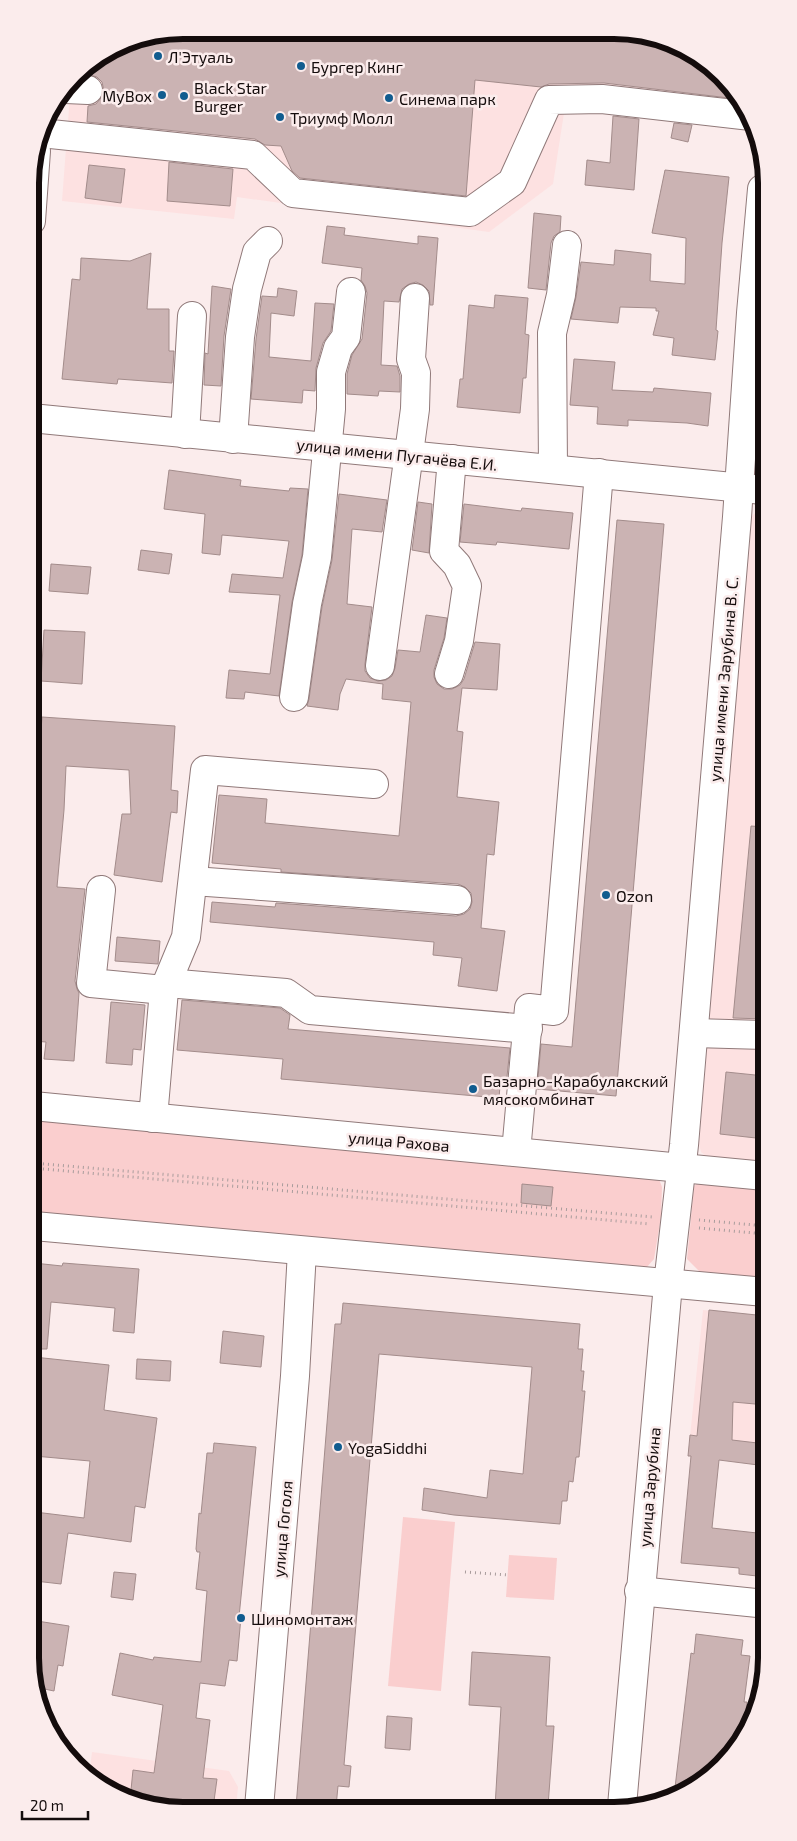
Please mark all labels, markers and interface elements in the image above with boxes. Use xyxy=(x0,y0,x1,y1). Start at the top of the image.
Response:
place label: Л'Этуаль xyxy=(168,47,233,67)
marker: Л'Этуаль xyxy=(152,50,164,62)
place label: Бургер Кинг xyxy=(311,57,403,77)
marker: Бургер Кинг xyxy=(295,60,307,72)
place label: Black Star Burger xyxy=(194,78,268,115)
place label: MyBox xyxy=(102,86,153,105)
marker: MyBox xyxy=(156,89,168,101)
place label: Синема парк xyxy=(399,89,496,108)
marker: Black Star Burger xyxy=(178,90,190,102)
marker: Синема парк xyxy=(383,92,395,104)
place label: Триумф Молл xyxy=(290,108,393,128)
marker: Триумф Молл xyxy=(274,111,286,123)
street label: улица имени Пугачёва Е.И. xyxy=(296,434,498,475)
street label: улица имени Зарубина В. С. xyxy=(705,576,742,783)
place label: Ozon xyxy=(616,886,653,905)
marker: Ozon xyxy=(600,889,612,901)
place label: Базарно-Карабулакский мясокомбинат xyxy=(483,1071,668,1108)
marker: Базарно-Карабулакский мясокомбинат xyxy=(467,1083,479,1095)
street label: улица Рахова xyxy=(347,1127,450,1156)
street label: улица Зарубина xyxy=(634,1426,665,1548)
place label: YogaSiddhi xyxy=(348,1438,427,1457)
marker: YogaSiddhi xyxy=(332,1441,344,1453)
street label: улица Гоголя xyxy=(268,1480,297,1578)
place label: Шиномонтаж xyxy=(251,1609,354,1628)
marker: Шиномонтаж xyxy=(235,1612,247,1624)
scale bar xyxy=(22,1788,89,1820)
text: 20 m xyxy=(30,1796,64,1814)

